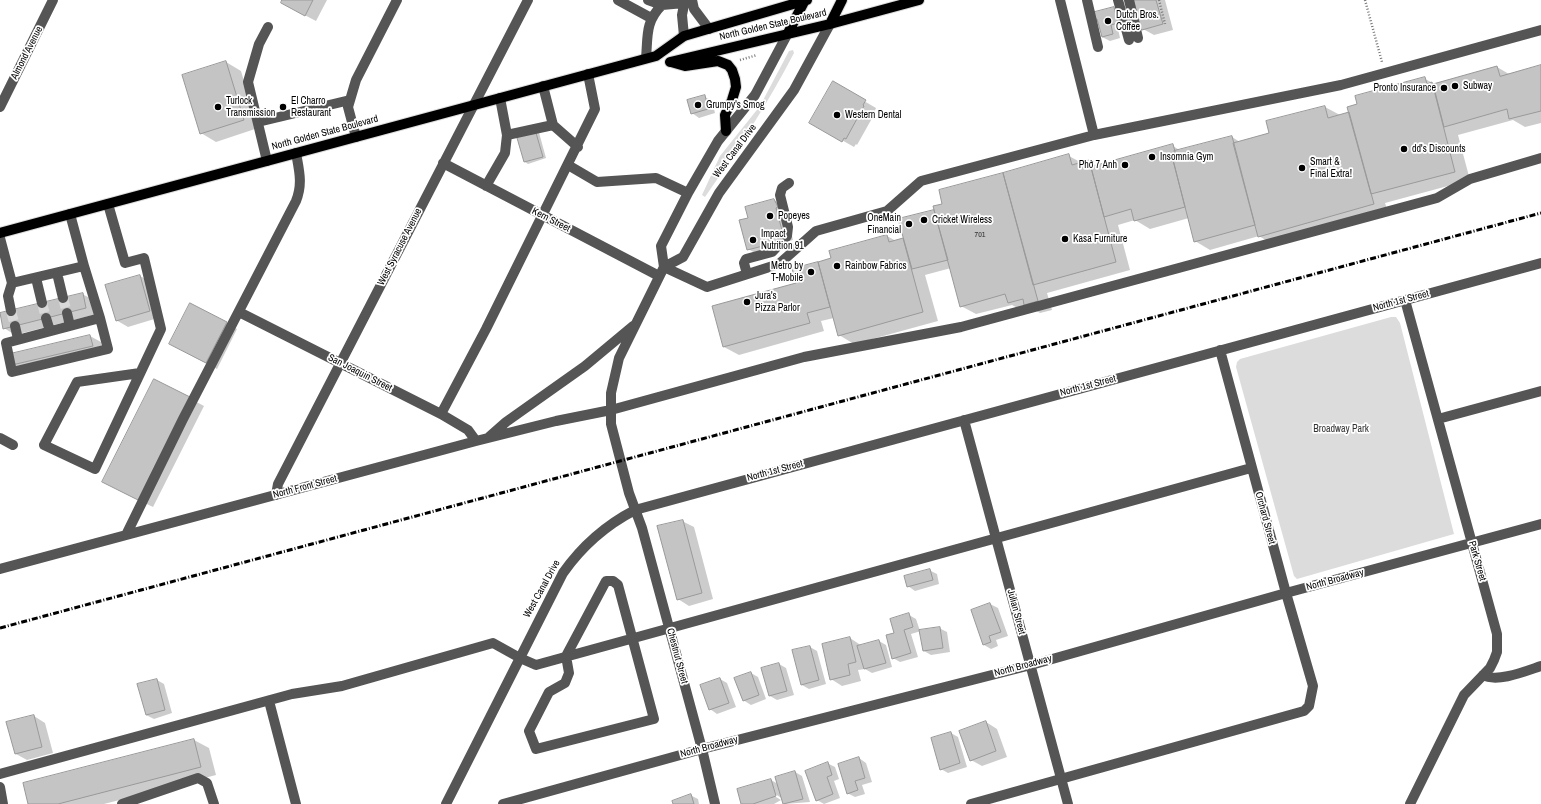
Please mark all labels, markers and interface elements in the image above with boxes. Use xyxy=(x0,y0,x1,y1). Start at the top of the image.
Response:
street label: North Golden State Boulevard xyxy=(718,7,828,43)
place label: Dutch Bros. Coffee xyxy=(1116,9,1159,32)
marker: Dutch Bros. Coffee xyxy=(1103,16,1113,26)
street label: Almond Avenue xyxy=(9,25,45,81)
place label: Subway xyxy=(1463,80,1492,92)
marker: Subway xyxy=(1450,81,1460,91)
place label: Pronto Insurance xyxy=(1374,82,1436,94)
marker: Pronto Insurance xyxy=(1439,83,1449,93)
place label: Turlock Transmission xyxy=(226,95,275,118)
place label: El Charro Restaurant xyxy=(291,95,331,118)
place label: Grumpy's Smog xyxy=(706,99,765,111)
marker: Grumpy's Smog xyxy=(693,100,703,110)
marker: Turlock Transmission xyxy=(213,102,223,112)
marker: El Charro Restaurant xyxy=(278,102,288,112)
place label: Western Dental xyxy=(845,109,901,121)
marker: Western Dental xyxy=(832,110,842,120)
street label: North Golden State Boulevard xyxy=(271,113,379,153)
street label: West Canal Drive xyxy=(711,122,759,180)
place label: dd's Discounts xyxy=(1412,143,1466,155)
marker: dd's Discounts xyxy=(1399,144,1409,154)
place label: Insomnia Gym xyxy=(1160,151,1213,163)
marker: Insomnia Gym xyxy=(1147,152,1157,162)
place label: Smart & Final Extra! xyxy=(1310,156,1352,180)
place label: Phở 7 Anh xyxy=(1079,159,1117,171)
marker: Phở 7 Anh xyxy=(1120,160,1130,170)
marker: Smart & Final Extra! xyxy=(1297,163,1307,173)
street label: Kern Street xyxy=(530,205,572,235)
street label: West Syracuse Avenue xyxy=(375,206,425,288)
place label: Popeyes xyxy=(778,210,810,222)
marker: Popeyes xyxy=(765,211,775,221)
place label: OneMain Financial xyxy=(867,212,901,236)
place label: Cricket Wireless xyxy=(932,214,992,226)
marker: Cricket Wireless xyxy=(919,215,929,225)
marker: OneMain Financial xyxy=(904,219,914,229)
place label: Impact Nutrition 91 xyxy=(761,228,804,252)
house number: 701 xyxy=(975,230,985,240)
place label: Kasa Furniture xyxy=(1073,233,1127,245)
marker: Kasa Furniture xyxy=(1060,234,1070,244)
marker: Impact Nutrition 91 xyxy=(748,235,758,245)
place label: Metro by T-Mobile xyxy=(771,260,803,284)
place label: Rainbow Fabrics xyxy=(845,260,907,272)
marker: Rainbow Fabrics xyxy=(832,261,842,271)
marker: Metro by T-Mobile xyxy=(806,267,816,277)
street label: North 1st Street xyxy=(1372,288,1430,314)
place label: Jura's Pizza Parlor xyxy=(755,290,800,314)
marker: Jura's Pizza Parlor xyxy=(742,297,752,307)
street label: San Joaquin Street xyxy=(326,352,394,394)
street label: North 1st Street xyxy=(1059,373,1117,399)
park label: Broadway Park xyxy=(1313,423,1369,435)
street label: North 1st Street xyxy=(746,458,804,484)
street label: North Front Street xyxy=(272,473,338,501)
street label: Orchard Street xyxy=(1252,490,1278,546)
street label: Park Street xyxy=(1466,540,1488,582)
street label: West Canal Drive xyxy=(521,558,563,620)
street label: North Broadway xyxy=(1305,567,1365,593)
street label: Julian Street xyxy=(1004,588,1028,636)
street label: Chestnut Street xyxy=(664,627,690,685)
street label: North Broadway xyxy=(993,653,1053,679)
street label: North Broadway xyxy=(679,734,739,760)

